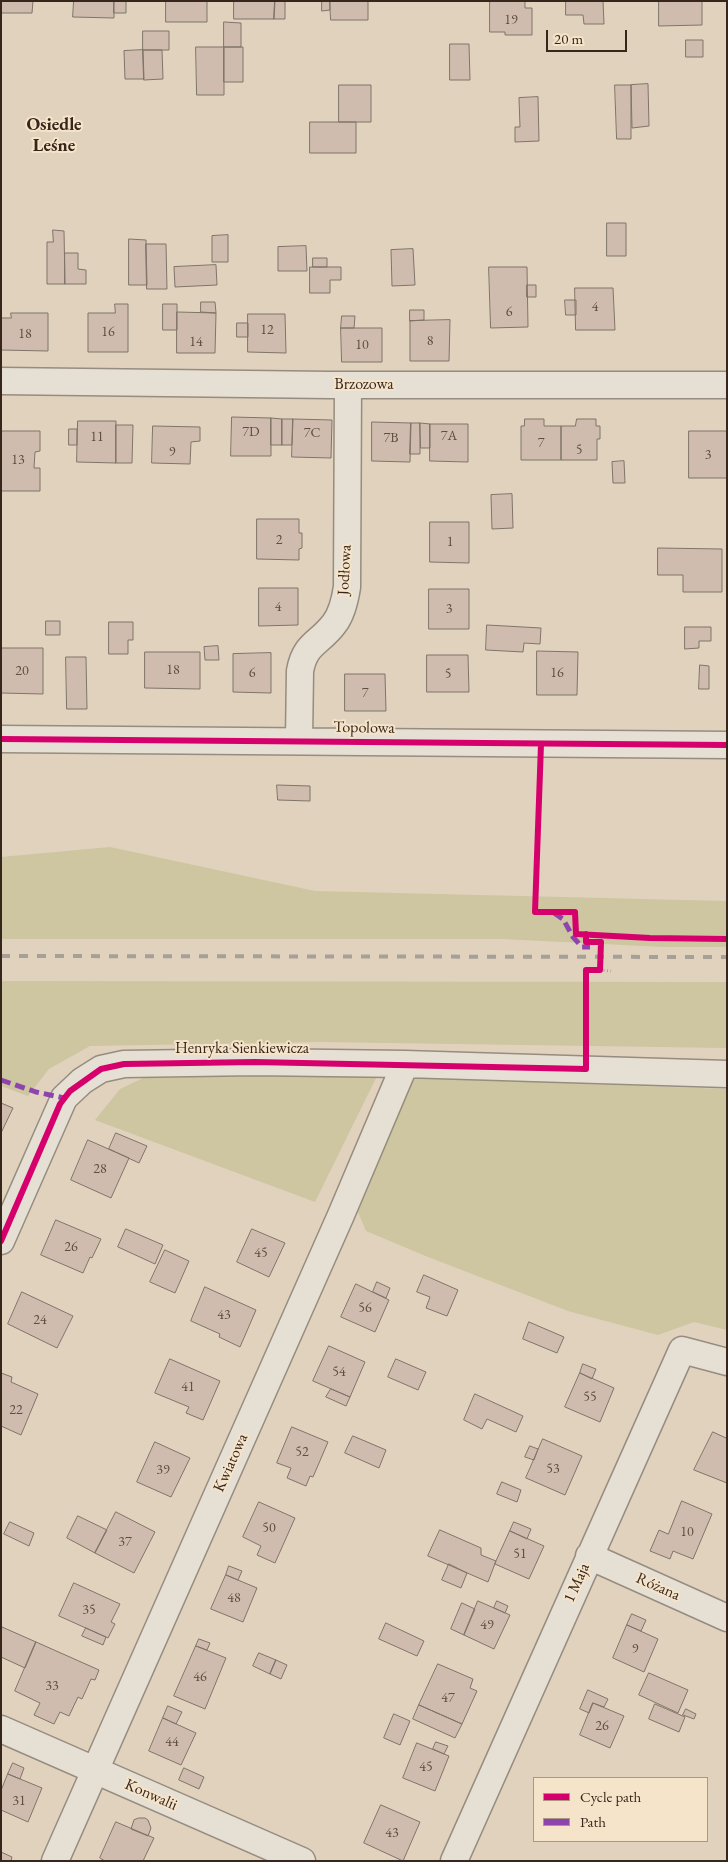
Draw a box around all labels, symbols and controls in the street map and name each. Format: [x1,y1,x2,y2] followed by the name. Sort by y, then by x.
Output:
[504,12,518,28] house number: 19
[548,20,629,52] scale bar
[554,29,583,48] text: 20 m
[26,114,82,156] district label: Osiedle Leśne
[592,299,598,315] house number: 4
[506,304,512,320] house number: 6
[260,322,274,338] house number: 12
[101,324,115,340] house number: 16
[18,326,32,342] house number: 18
[427,333,433,349] house number: 8
[189,334,203,350] house number: 14
[355,337,369,353] house number: 10
[334,375,394,395] street label: Brzozowa
[242,424,260,440] house number: 7D
[304,425,320,441] house number: 7C
[441,428,457,444] house number: 7A
[90,429,104,445] house number: 11
[384,430,398,446] house number: 7B
[538,435,544,451] house number: 7
[576,442,582,458] house number: 5
[169,444,175,460] house number: 9
[705,447,711,463] house number: 3
[11,452,25,468] house number: 13
[276,532,282,548] house number: 2
[447,534,453,550] house number: 1
[334,544,356,596] street label: Jodłowa
[275,599,281,615] house number: 4
[446,601,452,617] house number: 3
[166,662,180,678] house number: 18
[15,663,29,679] house number: 20
[249,665,255,681] house number: 6
[550,665,564,681] house number: 16
[445,666,451,682] house number: 5
[362,685,368,701] house number: 7
[333,718,395,738] street label: Topolowa
[175,1039,309,1059] street label: Henryka Sienkiewicza
[93,1161,107,1177] house number: 28
[64,1239,78,1255] house number: 26
[254,1245,268,1261] house number: 45
[358,1300,372,1316] house number: 56
[217,1307,231,1323] house number: 43
[33,1312,47,1328] house number: 24
[332,1364,346,1380] house number: 54
[181,1379,195,1395] house number: 41
[583,1389,597,1405] house number: 55
[9,1402,23,1418] house number: 22
[210,1431,252,1495] street label: Kwiatowa
[295,1444,309,1460] house number: 52
[546,1461,560,1477] house number: 53
[156,1462,170,1478] house number: 39
[262,1520,276,1536] house number: 50
[680,1524,694,1540] house number: 10
[118,1534,132,1550] house number: 37
[513,1546,527,1562] house number: 51
[560,1560,594,1606] street label: 1 Maja
[633,1569,683,1605] street label: Różana
[227,1590,241,1606] house number: 48
[82,1602,96,1618] house number: 35
[480,1617,494,1633] house number: 49
[632,1641,638,1657] house number: 9
[193,1669,207,1685] house number: 46
[45,1678,59,1694] house number: 33
[441,1690,455,1706] house number: 47
[595,1718,609,1734] house number: 26
[165,1734,179,1750] house number: 44
[419,1759,433,1775] house number: 45
[122,1775,180,1815] street label: Konwalii
[533,1777,708,1842] legend
[580,1787,641,1806] text: Cycle path
[12,1793,26,1809] house number: 31
[580,1812,606,1831] text: Path
[385,1825,399,1841] house number: 43

